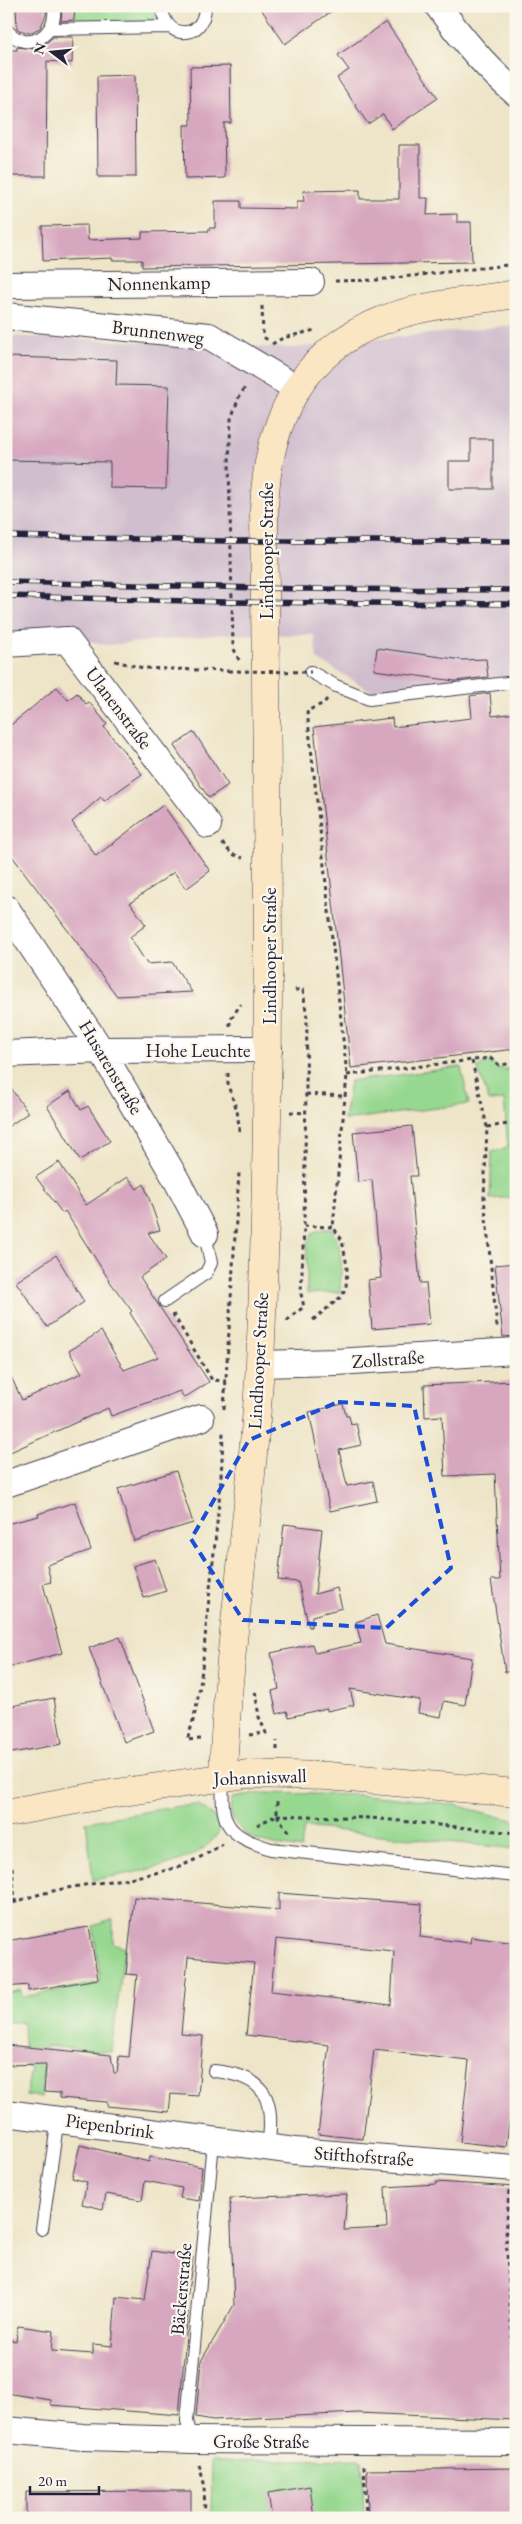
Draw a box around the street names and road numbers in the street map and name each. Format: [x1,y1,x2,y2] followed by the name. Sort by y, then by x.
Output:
[107,270,211,296] street label: Nonnenkamp
[110,314,206,350] street label: Brunnenweg
[254,482,279,620] street label: Lindhooper Straße
[80,662,158,754] street label: Ulanenstraße
[257,887,282,1025] street label: Lindhooper Straße
[73,1015,149,1119] street label: Husarenstraße
[146,1038,250,1063] street label: Hohe Leuchte
[242,1292,274,1430] street label: Lindhooper Straße
[351,1344,425,1374] street label: Zollstraße
[211,1763,307,1791] street label: Johanniswall
[64,2107,157,2145] street label: Piepenbrink
[313,2140,415,2172] street label: Stifthofstraße
[165,2242,197,2336] street label: Bäckerstraße
[213,2429,309,2454] street label: Große Straße

